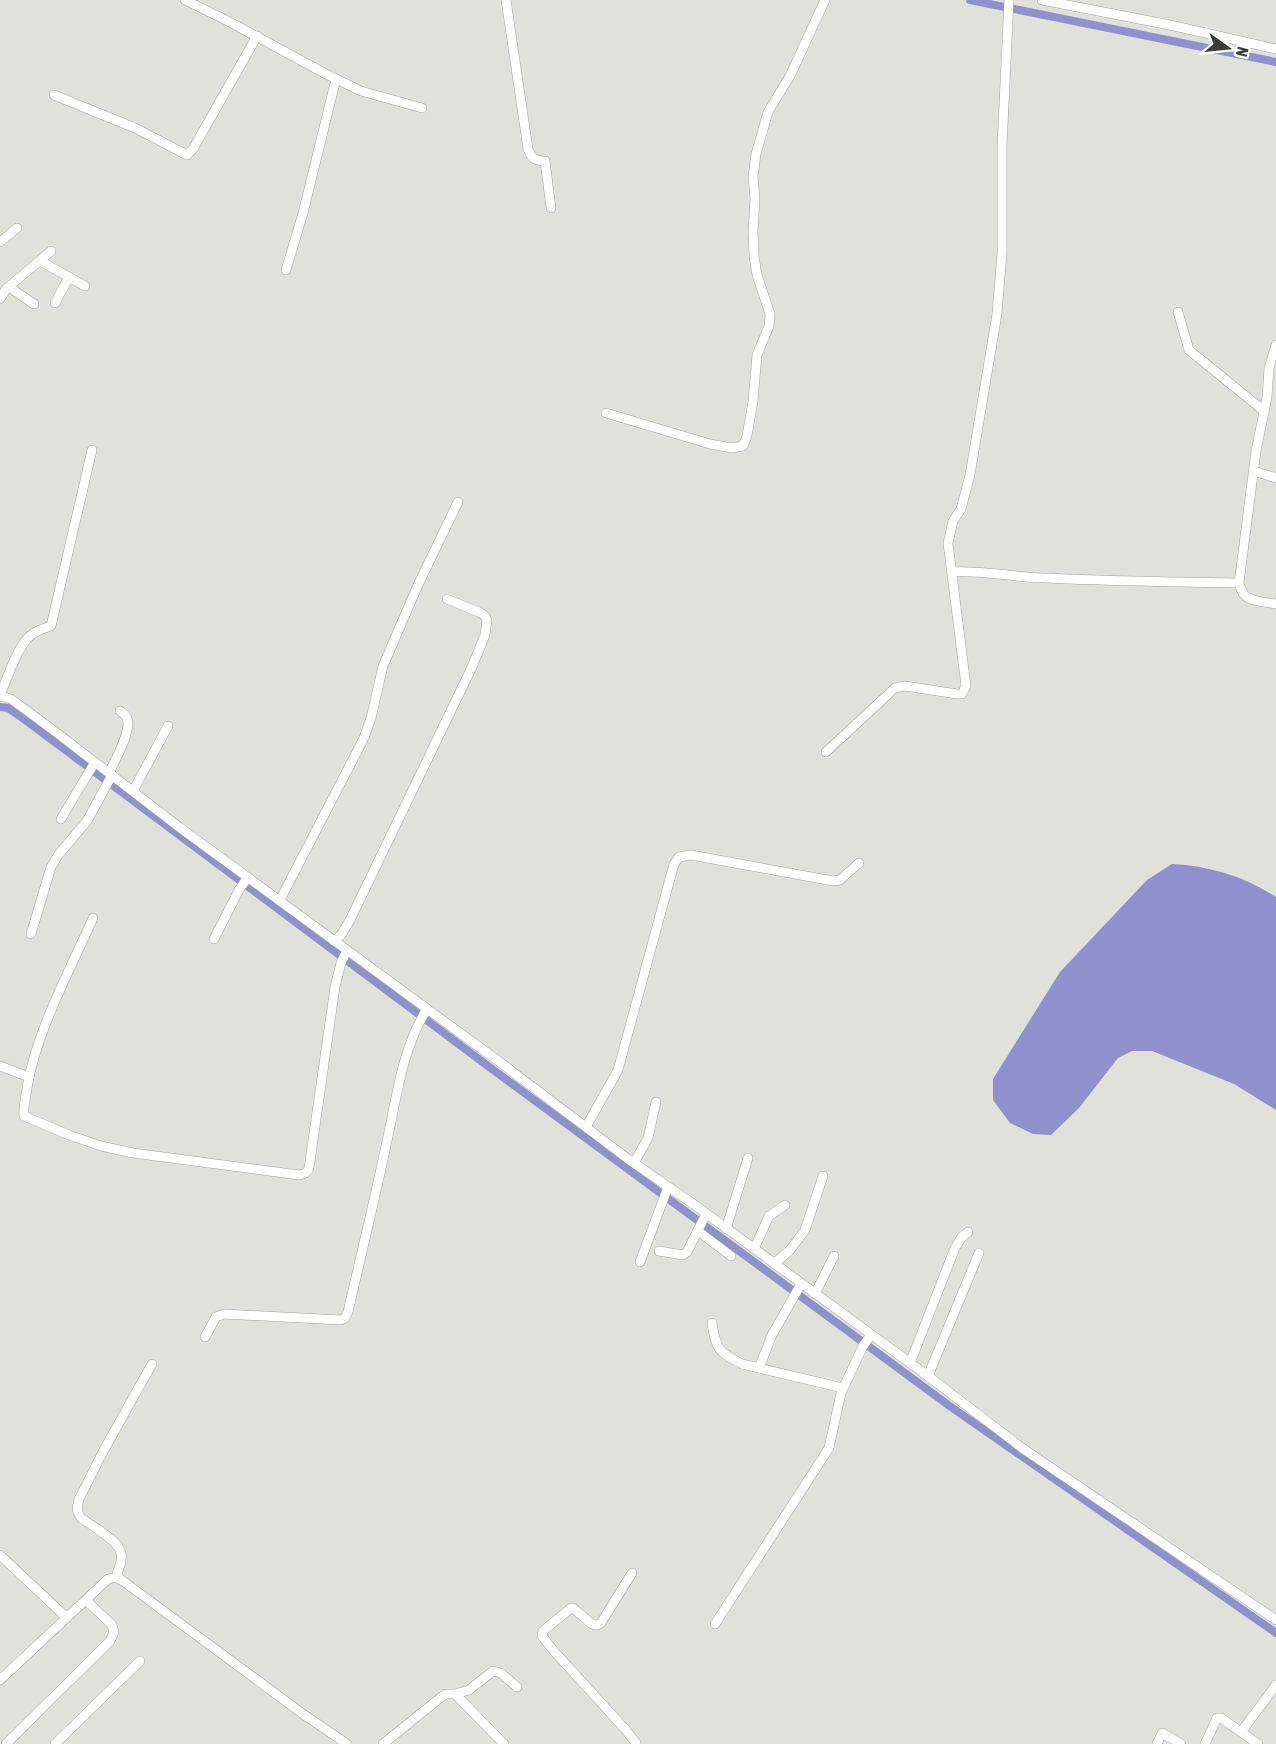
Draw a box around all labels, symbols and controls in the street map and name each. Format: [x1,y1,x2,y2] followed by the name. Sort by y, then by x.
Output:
[1198,18,1258,78] north arrow
[1233,45,1252,59] text: N

